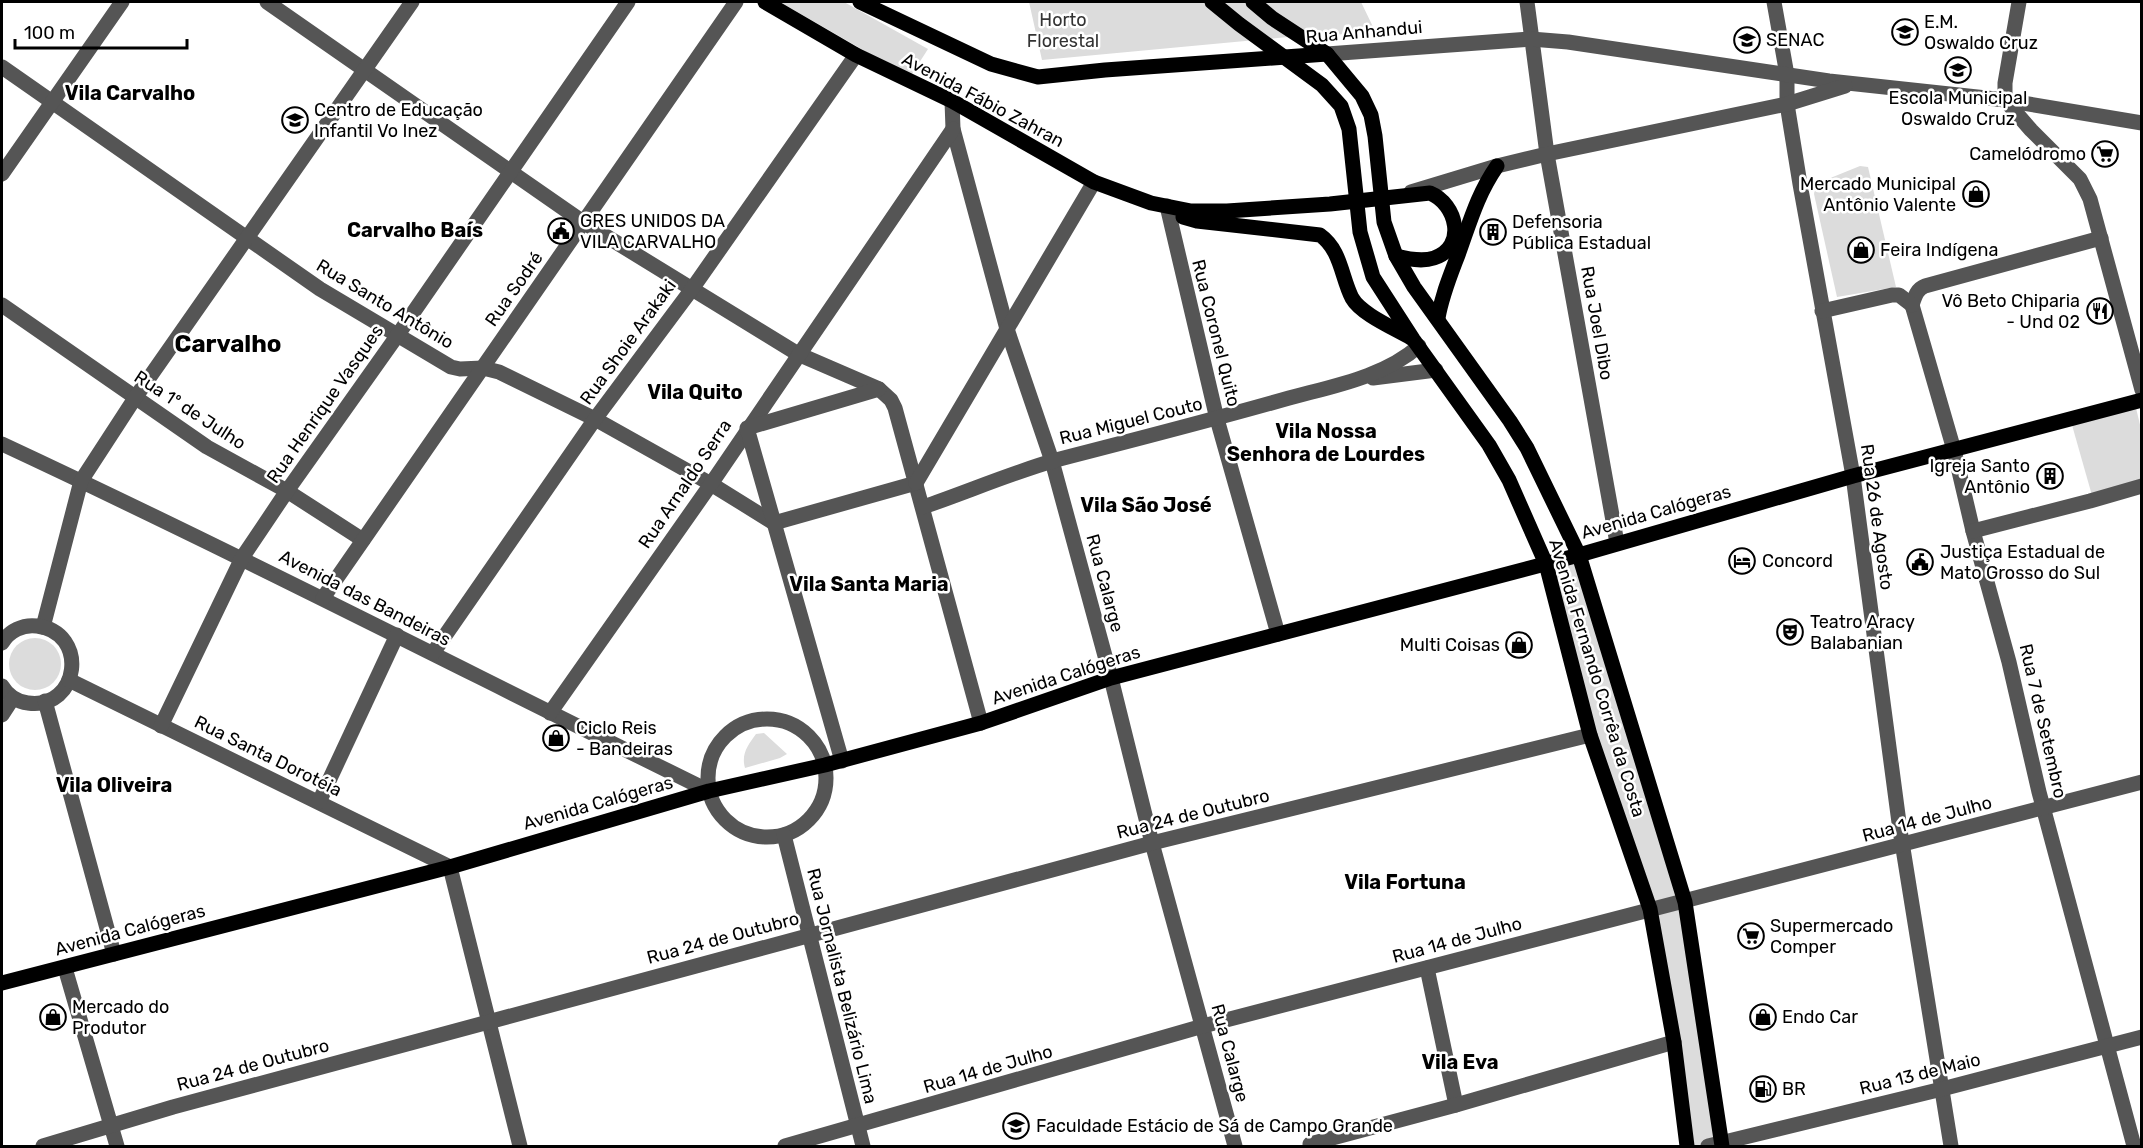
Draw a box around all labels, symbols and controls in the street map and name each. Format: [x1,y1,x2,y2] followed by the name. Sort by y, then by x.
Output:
[1027,9,1099,52] park label: Horto Florestal
[1924,11,2038,54] place label: E.M. Oswaldo Cruz
[15,12,188,50] scale bar
[1305,16,1423,48] street label: Rua Anhandui
[1890,17,1920,47] school or university icon: E.M. Oswaldo Cruz
[24,22,75,44] text: 100 m
[1732,25,1762,55] school or university icon: SENAC
[1766,29,1824,51] place label: SENAC
[898,48,1068,152] street label: Avenida Fábio Zahran
[1943,55,1973,85] school or university icon: Escola Municipal Oswaldo Cruz
[65,81,195,105] district label: Vila Carvalho
[1889,87,2027,130] place label: Escola Municipal Oswaldo Cruz
[314,99,483,142] place label: Centro de Educação Infantil Vo Inez
[280,105,310,135] school or university icon: Centro de Educação Infantil Vo Inez
[2090,139,2120,169] supermarket icon: Camelódromo
[1969,143,2086,165] place label: Camelódromo
[1800,173,1956,216] place label: Mercado Municipal Antônio Valente
[1961,179,1991,209] shop icon: Mercado Municipal Antônio Valente
[580,210,725,253] place label: GRES UNIDOS DA VILA CARVALHO
[1512,211,1651,254] place label: Defensoria Pública Estadual
[546,216,576,246] public building icon: GRES UNIDOS DA VILA CARVALHO
[1478,217,1508,247] building icon: Defensoria Pública Estadual
[347,218,483,242] district label: Carvalho Baís
[1846,235,1876,265] shop icon: Feira Indígena
[1880,239,1998,261] place label: Feira Indígena
[480,247,548,331] street label: Rua Sodré
[312,254,458,354] street label: Rua Santo Antônio
[1187,257,1245,409] street label: Rua Coronel Quito
[1576,264,1618,382] street label: Rua Joel Dibo
[575,275,681,409] street label: Rua Shoie Arakaki
[1941,290,2080,333] place label: Vô Beto Chiparia - Und 02
[2085,296,2115,326] restaurant icon: Vô Beto Chiparia - Und 02
[262,321,388,487] street label: Rua Henrique Vasques
[175,330,281,358] district label: Carvalho
[130,366,250,454] street label: Rua 1º de Julho
[647,380,743,404] district label: Vila Quito
[1057,393,1205,449] street label: Rua Miguel Couto
[634,415,736,553] street label: Rua Arnaldo Serra
[1227,419,1425,466] district label: Vila Nossa Senhora de Lourdes
[1856,443,1898,591] street label: Rua 26 de Agosto
[1929,455,2030,498] place label: Igreja Santo Antônio
[2035,461,2065,491] building icon: Igreja Santo Antônio
[1579,480,1733,544] street label: Avenida Calógeras
[1080,493,1212,517] district label: Vila São José
[1081,532,1129,634] street label: Rua Calarge
[1544,536,1650,820] street label: Avenida Fernando Corrêa da Costa
[1940,541,2105,584] place label: Justiça Estadual de Mato Grosso do Sul
[276,545,454,651] street label: Avenida das Bandeiras
[1727,546,1757,576] hotel icon: Concord
[1905,547,1935,577] public building icon: Justiça Estadual de Mato Grosso do Sul
[1762,550,1833,572] place label: Concord
[789,572,949,596] district label: Vila Santa Maria
[1810,611,1915,654] place label: Teatro Aracy Balabanian
[1775,617,1805,647] theatre icon: Teatro Aracy Balabanian
[1504,630,1534,660] shop icon: Multi Coisas
[1400,634,1500,656] place label: Multi Coisas
[989,641,1143,709] street label: Avenida Calógeras
[2015,642,2071,800] street label: Rua 7 de Setembro
[191,711,345,801] street label: Rua Santa Dorotéia
[576,717,673,760] place label: Ciclo Reis - Bandeiras
[541,723,571,753] shop icon: Ciclo Reis - Bandeiras
[521,771,675,835] street label: Avenida Calógeras
[56,773,172,797] district label: Vila Oliveira
[1114,784,1272,844] street label: Rua 24 de Outubro
[1860,791,1994,847] street label: Rua 14 de Julho
[802,866,882,1106] street label: Rua Jornalista Belizário Lima
[1344,870,1466,894] district label: Vila Fortuna
[52,899,208,961] street label: Avenida Calógeras
[644,907,802,969] street label: Rua 24 de Outubro
[1390,912,1524,968] street label: Rua 14 de Julho
[1770,915,1893,958] place label: Supermercado Comper
[1736,921,1766,951] supermarket icon: Supermercado Comper
[72,996,169,1039] place label: Mercado do Produtor
[38,1002,68,1032] shop icon: Mercado do Produtor
[1206,1002,1254,1104] street label: Rua Calarge
[1748,1002,1778,1032] shop icon: Endo Car
[1782,1006,1858,1028] place label: Endo Car
[174,1034,332,1096] street label: Rua 24 de Outubro
[921,1040,1055,1098] street label: Rua 14 de Julho
[1857,1048,1983,1100] street label: Rua 13 de Maio
[1421,1050,1499,1074] district label: Vila Eva
[1748,1074,1778,1104] fuel station icon: BR
[1782,1078,1806,1100] place label: BR
[1001,1111,1031,1141] school or university icon: Faculdade Estácio de Sá de Campo Grande
[1036,1115,1393,1137] place label: Faculdade Estácio de Sá de Campo Grande

